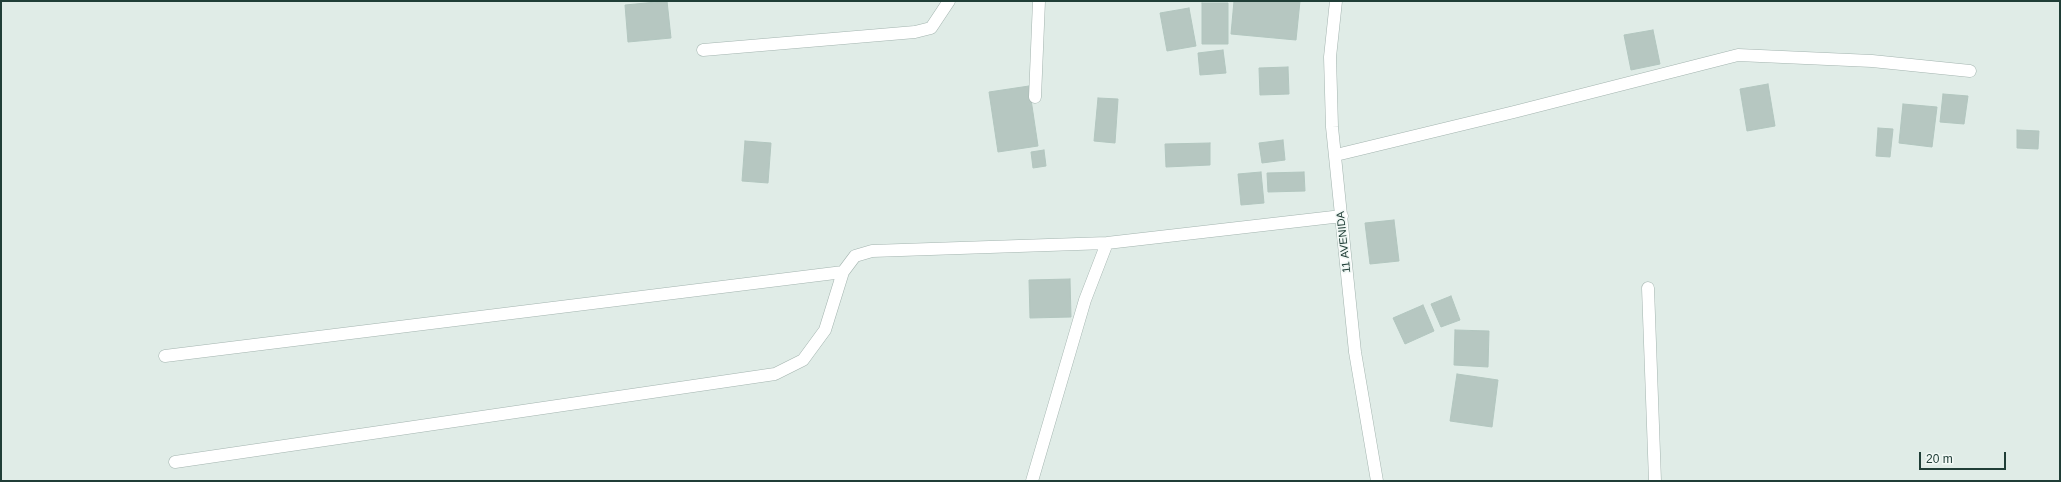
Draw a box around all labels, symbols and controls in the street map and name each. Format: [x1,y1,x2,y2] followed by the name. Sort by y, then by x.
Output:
[1334,211,1354,273] street label: 11 AVENIDA
[1921,444,2008,470] scale bar
[1926,452,1953,466] text: 20 m

